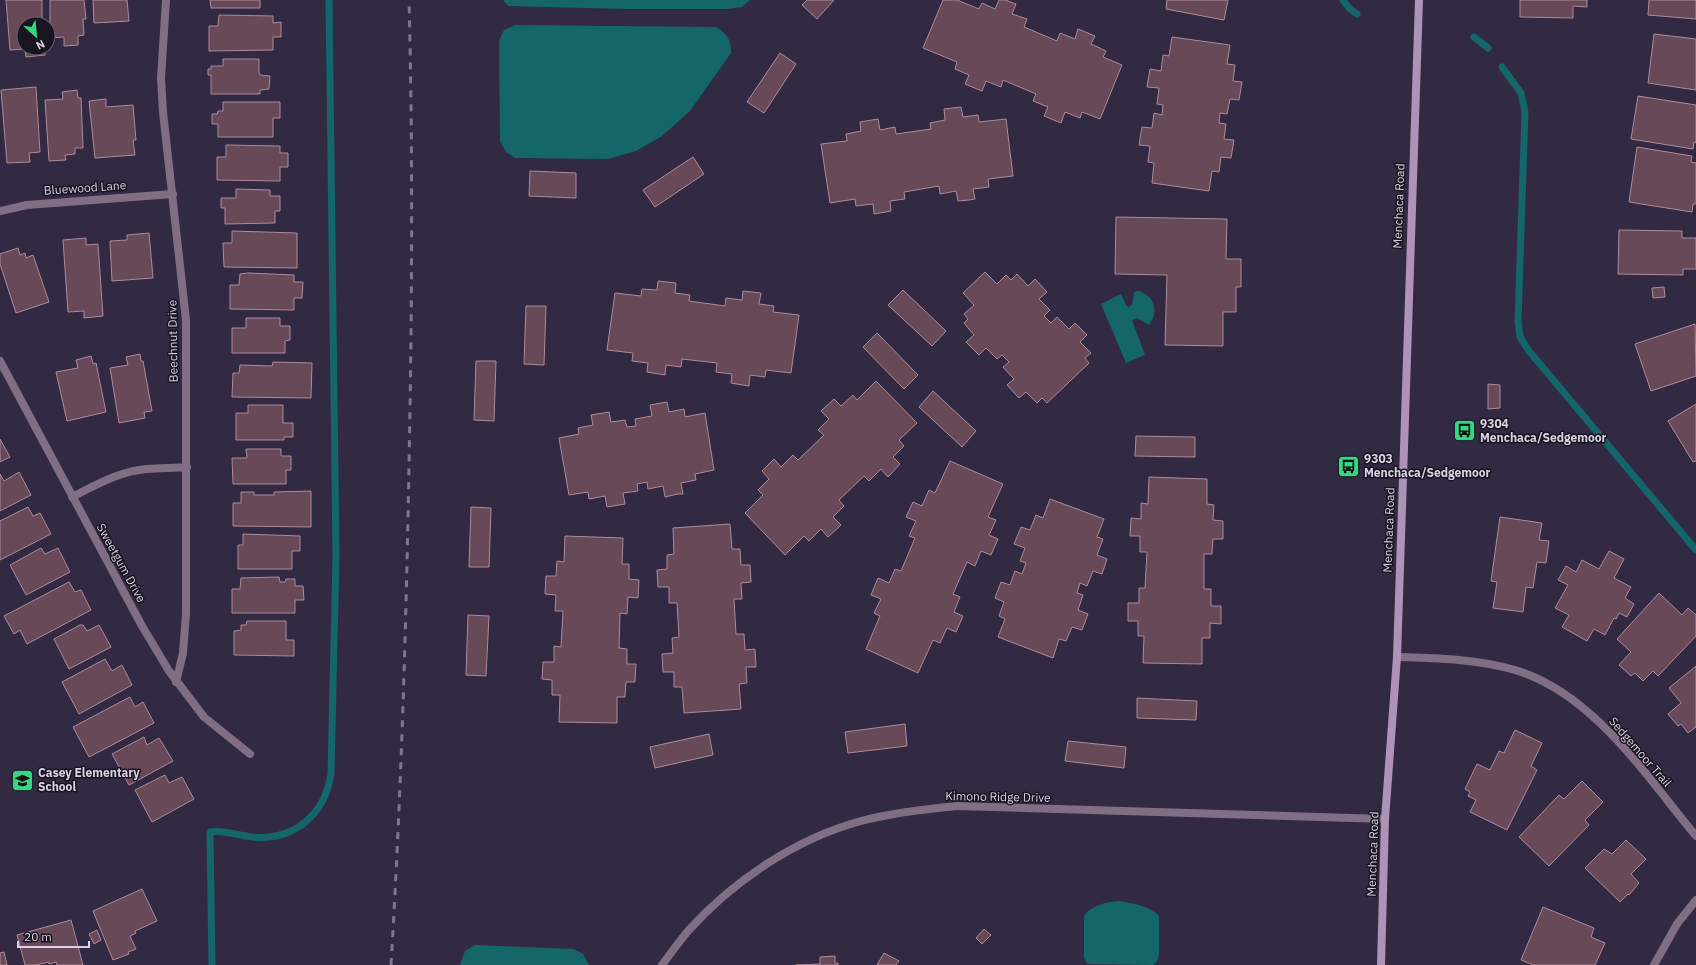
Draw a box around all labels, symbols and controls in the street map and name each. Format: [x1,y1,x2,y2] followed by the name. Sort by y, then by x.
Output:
[16,16,56,56] north arrow
[34,37,47,53] text: N
[1390,163,1407,249] street label: Menchaca Road
[43,177,127,198] street label: Bluewood Lane
[164,299,181,382] street label: Beechnut Drive
[1480,416,1607,445] place label: 9304 Menchaca/Sedgemoor
[1452,418,1478,444] bus stop icon: 9304 Menchaca/Sedgemoor
[1364,451,1491,480] place label: 9303 Menchaca/Sedgemoor
[1335,453,1361,479] bus stop icon: 9303 Menchaca/Sedgemoor
[1380,487,1397,573] street label: Menchaca Road
[94,521,149,605] street label: Sweetgum Drive
[1606,714,1675,790] street label: Sedgemoor Trail
[38,765,140,794] place label: Casey Elementary School
[10,767,36,793] school or university icon: Casey Elementary School
[945,788,1051,805] street label: Kimono Ridge Drive
[1364,811,1381,897] street label: Menchaca Road
[18,923,89,949] scale bar
[24,929,52,944] text: 20 m

